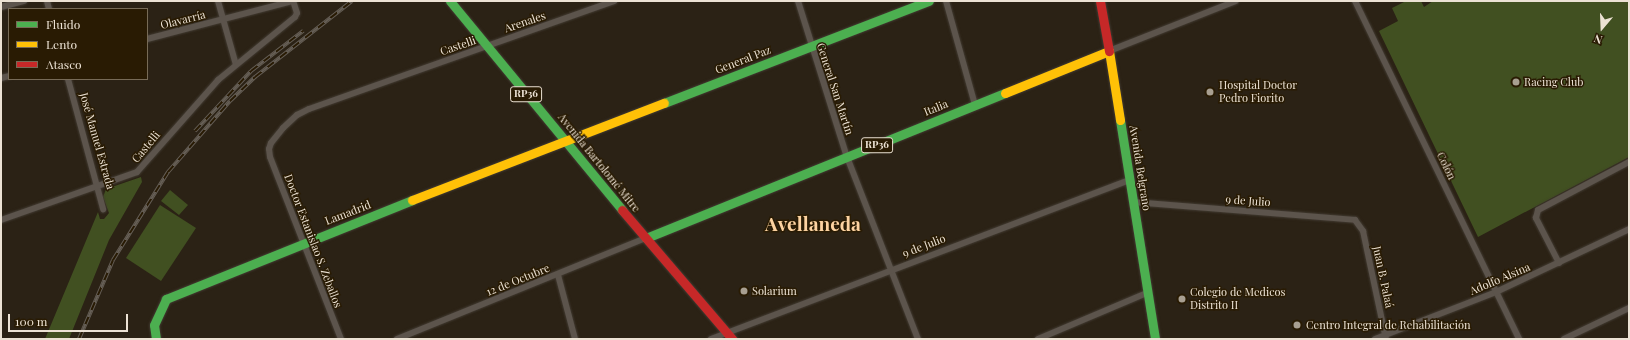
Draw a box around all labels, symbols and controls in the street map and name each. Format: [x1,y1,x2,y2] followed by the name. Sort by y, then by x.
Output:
[8,8,148,80] legend
[159,8,207,32] street label: Olavarría
[1582,8,1622,48] north arrow
[503,9,547,35] street label: Arenales
[46,16,80,32] text: Fluido
[1592,31,1604,48] text: N
[438,34,478,58] street label: Castelli
[46,36,77,52] text: Lento
[814,41,856,137] street label: General San Martín
[713,43,773,77] street label: General Paz
[46,56,82,72] text: Atasco
[1524,75,1583,89] place label: Racing Club
[1511,77,1521,87] marker: Racing Club
[1219,79,1297,105] place label: Hospital Doctor Pedro Fiorito
[510,86,542,102] road number: RP36
[1204,86,1216,98] marker: Hospital Doctor Pedro Fiorito
[77,91,117,191] street label: José Manuel Estrada
[922,97,950,119] street label: Italia
[555,111,643,215] street label: Avenida Bartolomé Mitre
[1127,124,1153,212] street label: Avenida Belgrano
[129,129,163,165] street label: Castelli
[861,137,893,153] road number: RP36
[1434,150,1458,182] street label: Colón
[281,172,345,310] street label: Doctor Estanislao S. Zeballos
[1225,193,1271,209] street label: 9 de Julio
[323,198,373,228] street label: Lamadrid
[765,213,861,235] district label: Avellaneda
[901,232,947,260] street label: 9 de Julio
[1370,245,1396,309] street label: Juan B. Palaá
[1468,260,1532,298] street label: Adolfo Alsina
[484,261,552,299] street label: 12 de Octubre
[752,284,797,298] place label: Solarium
[739,286,749,296] marker: Solarium
[1190,286,1285,312] place label: Colegio de Medicos Distrito II
[1177,294,1187,304] marker: Colegio de Medicos Distrito II
[10,306,130,332] scale bar
[15,313,47,329] text: 100 m
[1306,318,1471,332] place label: Centro Integral de Rehabilitación
[1291,319,1303,331] marker: Centro Integral de Rehabilitación

